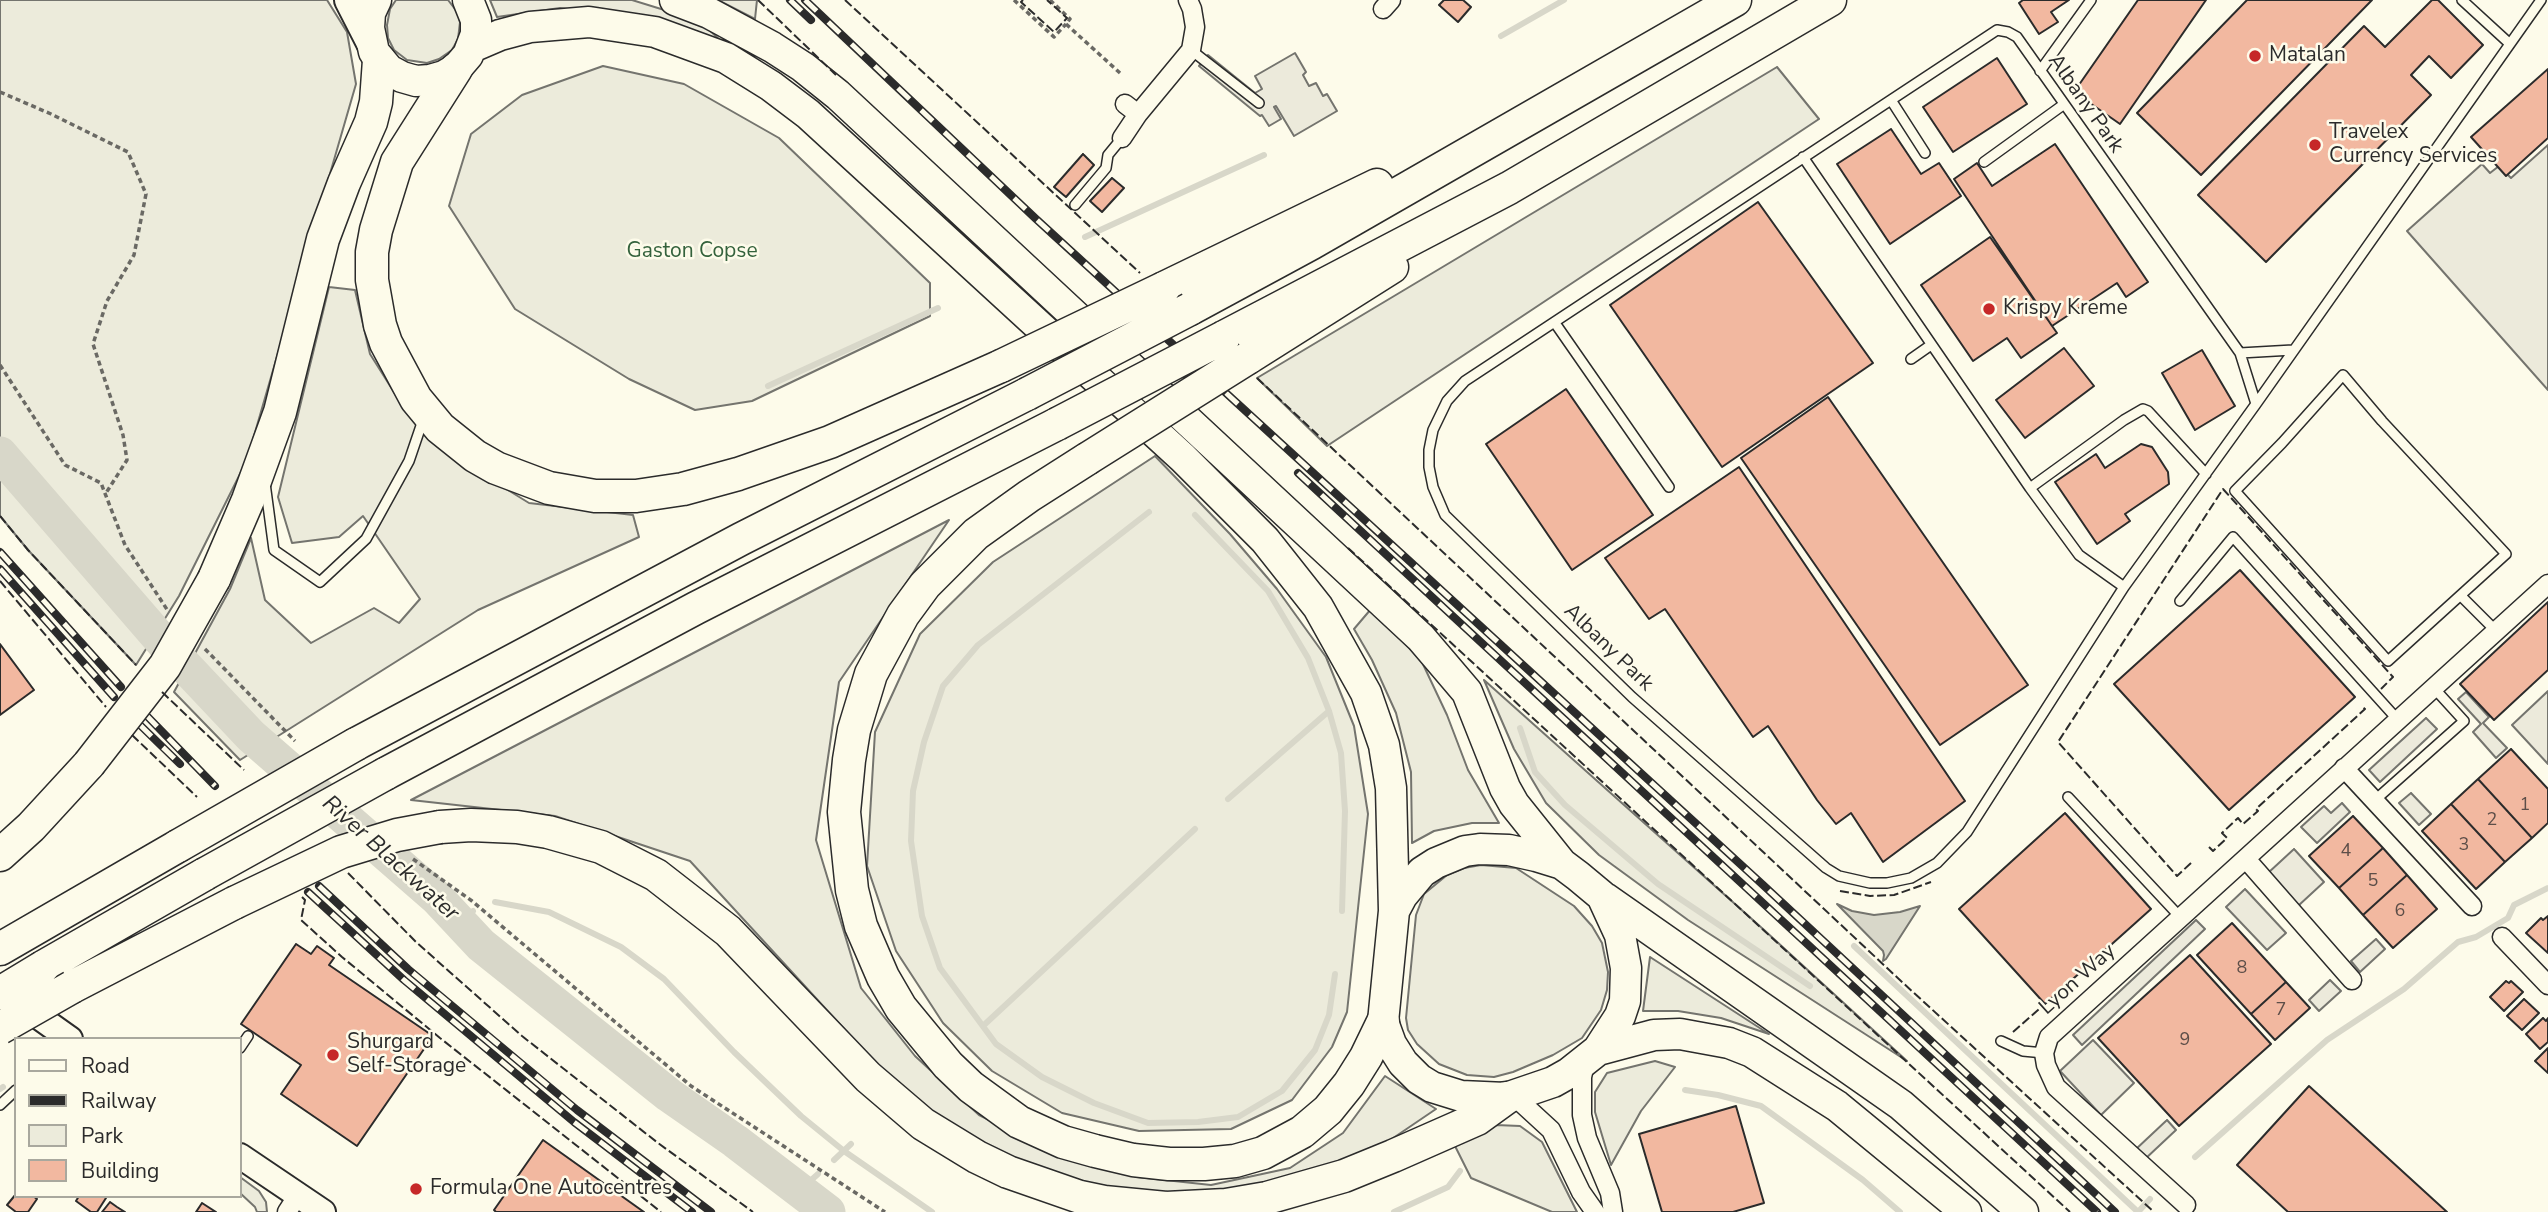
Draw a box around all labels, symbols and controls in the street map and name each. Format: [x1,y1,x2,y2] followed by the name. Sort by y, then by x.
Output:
[2269,43,2346,69] place label: Matalan
[2247,48,2263,64] marker: Matalan
[2042,50,2128,158] street label: Albany Park
[2329,120,2497,170] place label: Travelex Currency Services
[2307,137,2323,153] marker: Travelex Currency Services
[626,239,758,265] park label: Gaston Copse
[2003,296,2128,322] place label: Krispy Kreme
[1981,301,1997,317] marker: Krispy Kreme
[1558,599,1658,697] street label: Albany Park
[316,790,464,928] water label: River Blackwater
[2520,795,2530,817] house number: 1
[2487,810,2497,832] house number: 2
[2459,835,2469,857] house number: 3
[2341,841,2351,863] house number: 4
[2368,871,2378,893] house number: 5
[2395,901,2405,923] house number: 6
[2035,939,2121,1021] street label: Lyon Way
[2237,958,2247,980] house number: 8
[2276,1000,2286,1022] house number: 7
[347,1030,466,1080] place label: Shurgard Self-Storage
[2180,1030,2190,1052] house number: 9
[14,1037,242,1198] legend
[325,1047,341,1063] marker: Shurgard Self-Storage
[81,1052,130,1080] text: Road
[81,1087,156,1115] text: Railway
[81,1122,123,1150] text: Park
[81,1157,159,1185] text: Building
[430,1176,672,1202] place label: Formula One Autocentres
[408,1181,424,1197] marker: Formula One Autocentres

